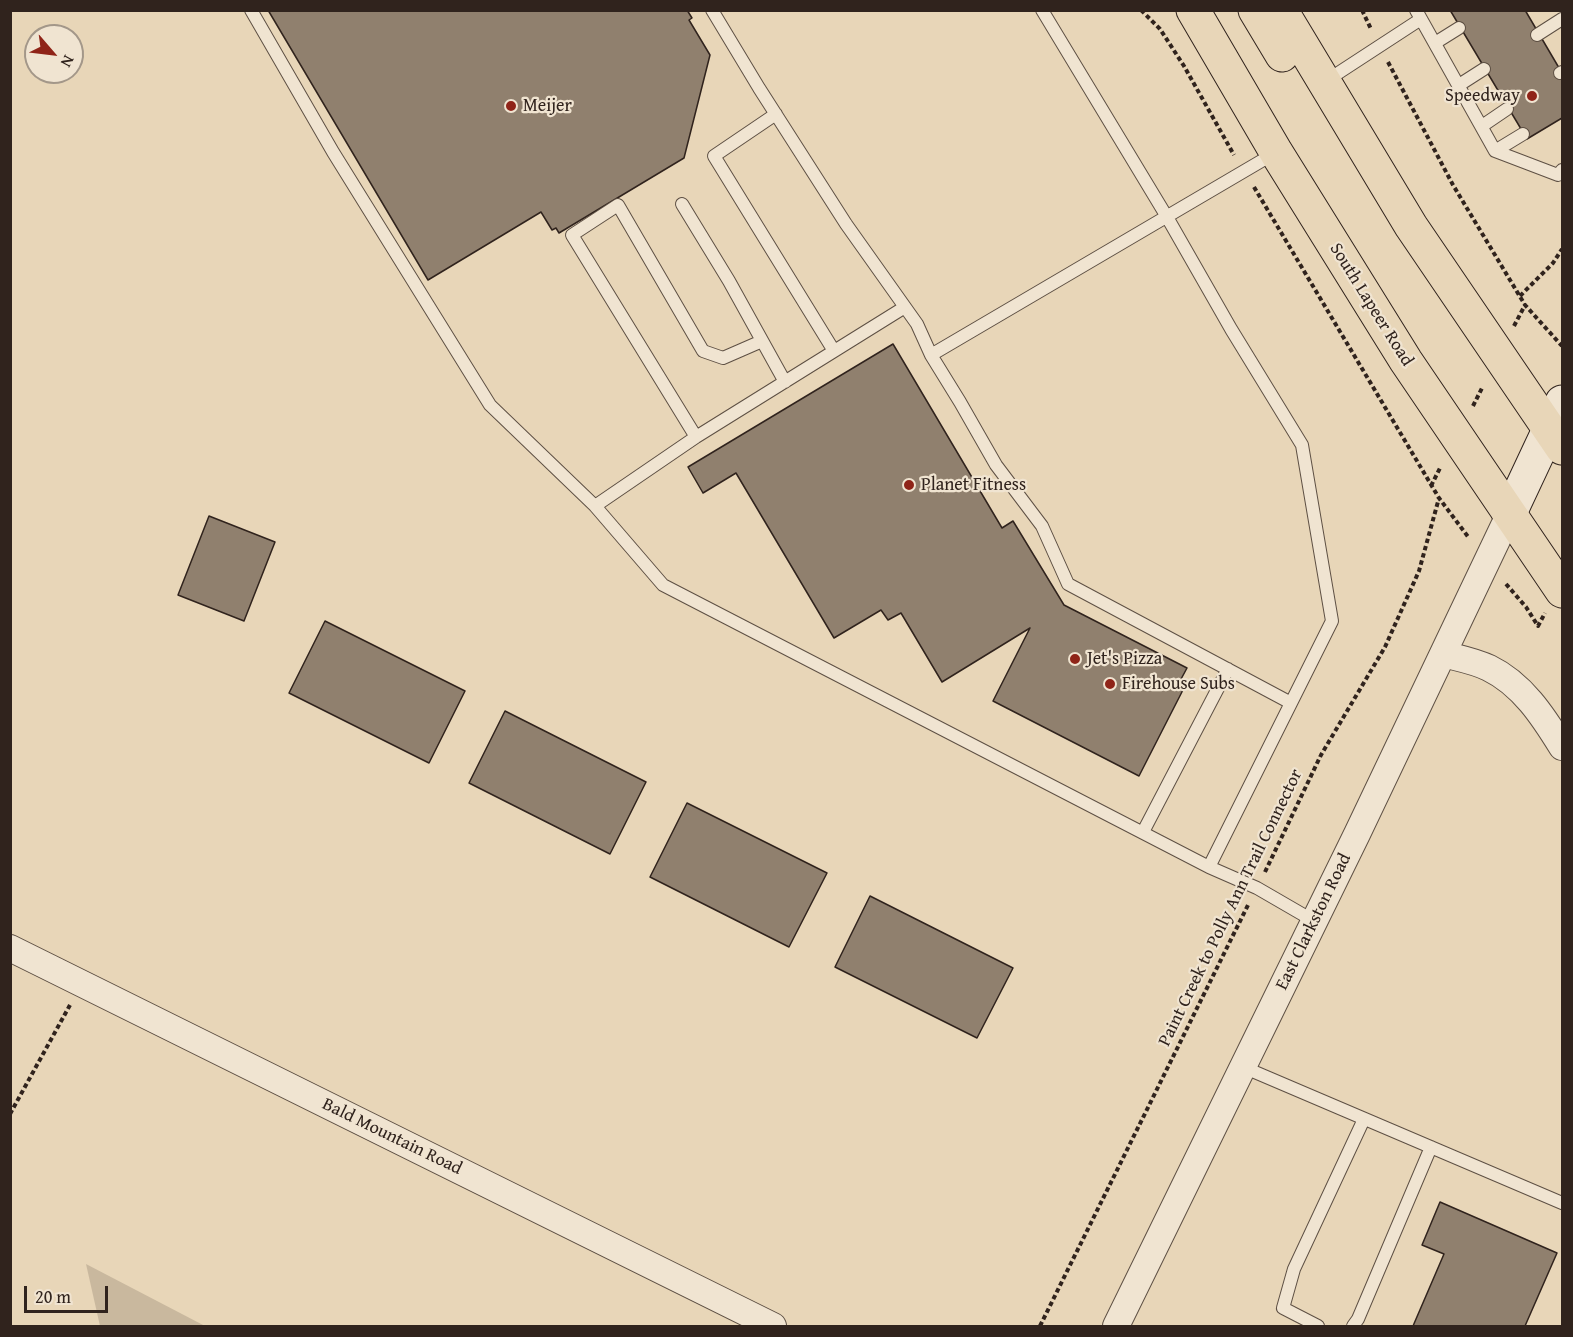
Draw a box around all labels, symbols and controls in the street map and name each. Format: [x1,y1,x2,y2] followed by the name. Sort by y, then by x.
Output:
[24,24,84,84] north arrow
[55,51,81,72] text: N
[1445,85,1520,107] place label: Speedway
[1525,89,1539,103] marker: Speedway
[523,95,572,117] place label: Meijer
[504,99,518,113] marker: Meijer
[1324,239,1418,371] street label: South Lapeer Road
[921,474,1026,496] place label: Planet Fitness
[902,478,916,492] marker: Planet Fitness
[1087,648,1162,670] place label: Jet's Pizza
[1068,652,1082,666] marker: Jet's Pizza
[1122,673,1235,695] place label: Firehouse Subs
[1103,677,1117,691] marker: Firehouse Subs
[1154,766,1308,1050] street label: Paint Creek to Polly Ann Trail Connector
[1272,850,1356,994] street label: East Clarkston Road
[319,1094,465,1180] street label: Bald Mountain Road
[27,1274,111,1312] scale bar
[35,1283,71,1310] text: 20 m

